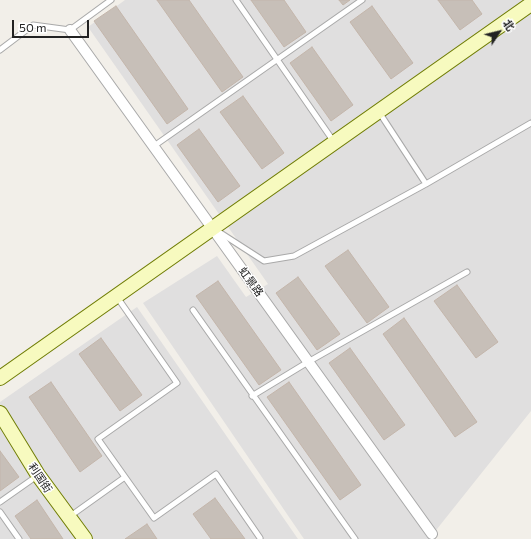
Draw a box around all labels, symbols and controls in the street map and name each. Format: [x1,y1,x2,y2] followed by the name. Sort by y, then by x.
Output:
[14,12,91,38] scale bar
[479,12,519,52] north arrow
[501,17,518,33] text: 北
[19,20,47,34] text: 50 m
[236,265,266,299] street label: 虹景路
[25,461,55,495] street label: 利国街

